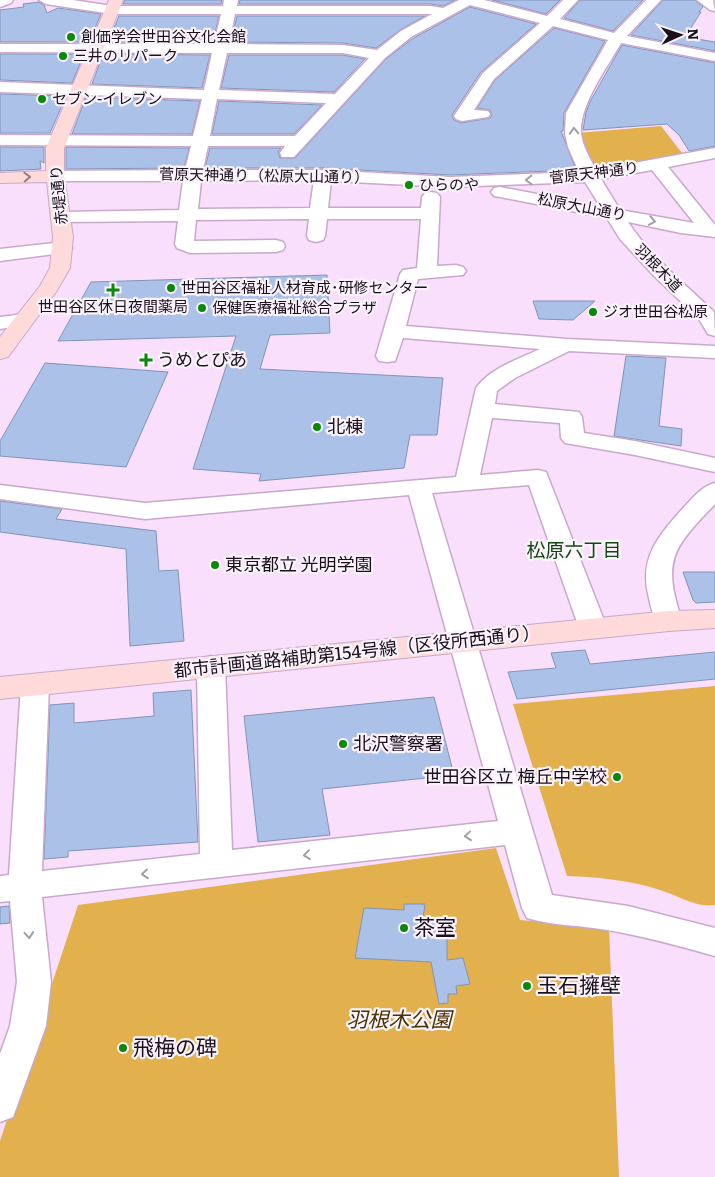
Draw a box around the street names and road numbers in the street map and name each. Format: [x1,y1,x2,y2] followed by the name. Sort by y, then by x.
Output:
[548,155,640,188] street label: 菅原天神通り
[159,161,369,188] street label: 菅原天神通り（松原大山通り）
[43,164,72,226] street label: 赤堤通り
[536,186,629,225] street label: 松原大山通り
[630,237,688,297] street label: 羽根木道
[172,618,541,683] street label: 都市計画道路補助第154号線（区役所西通り）

